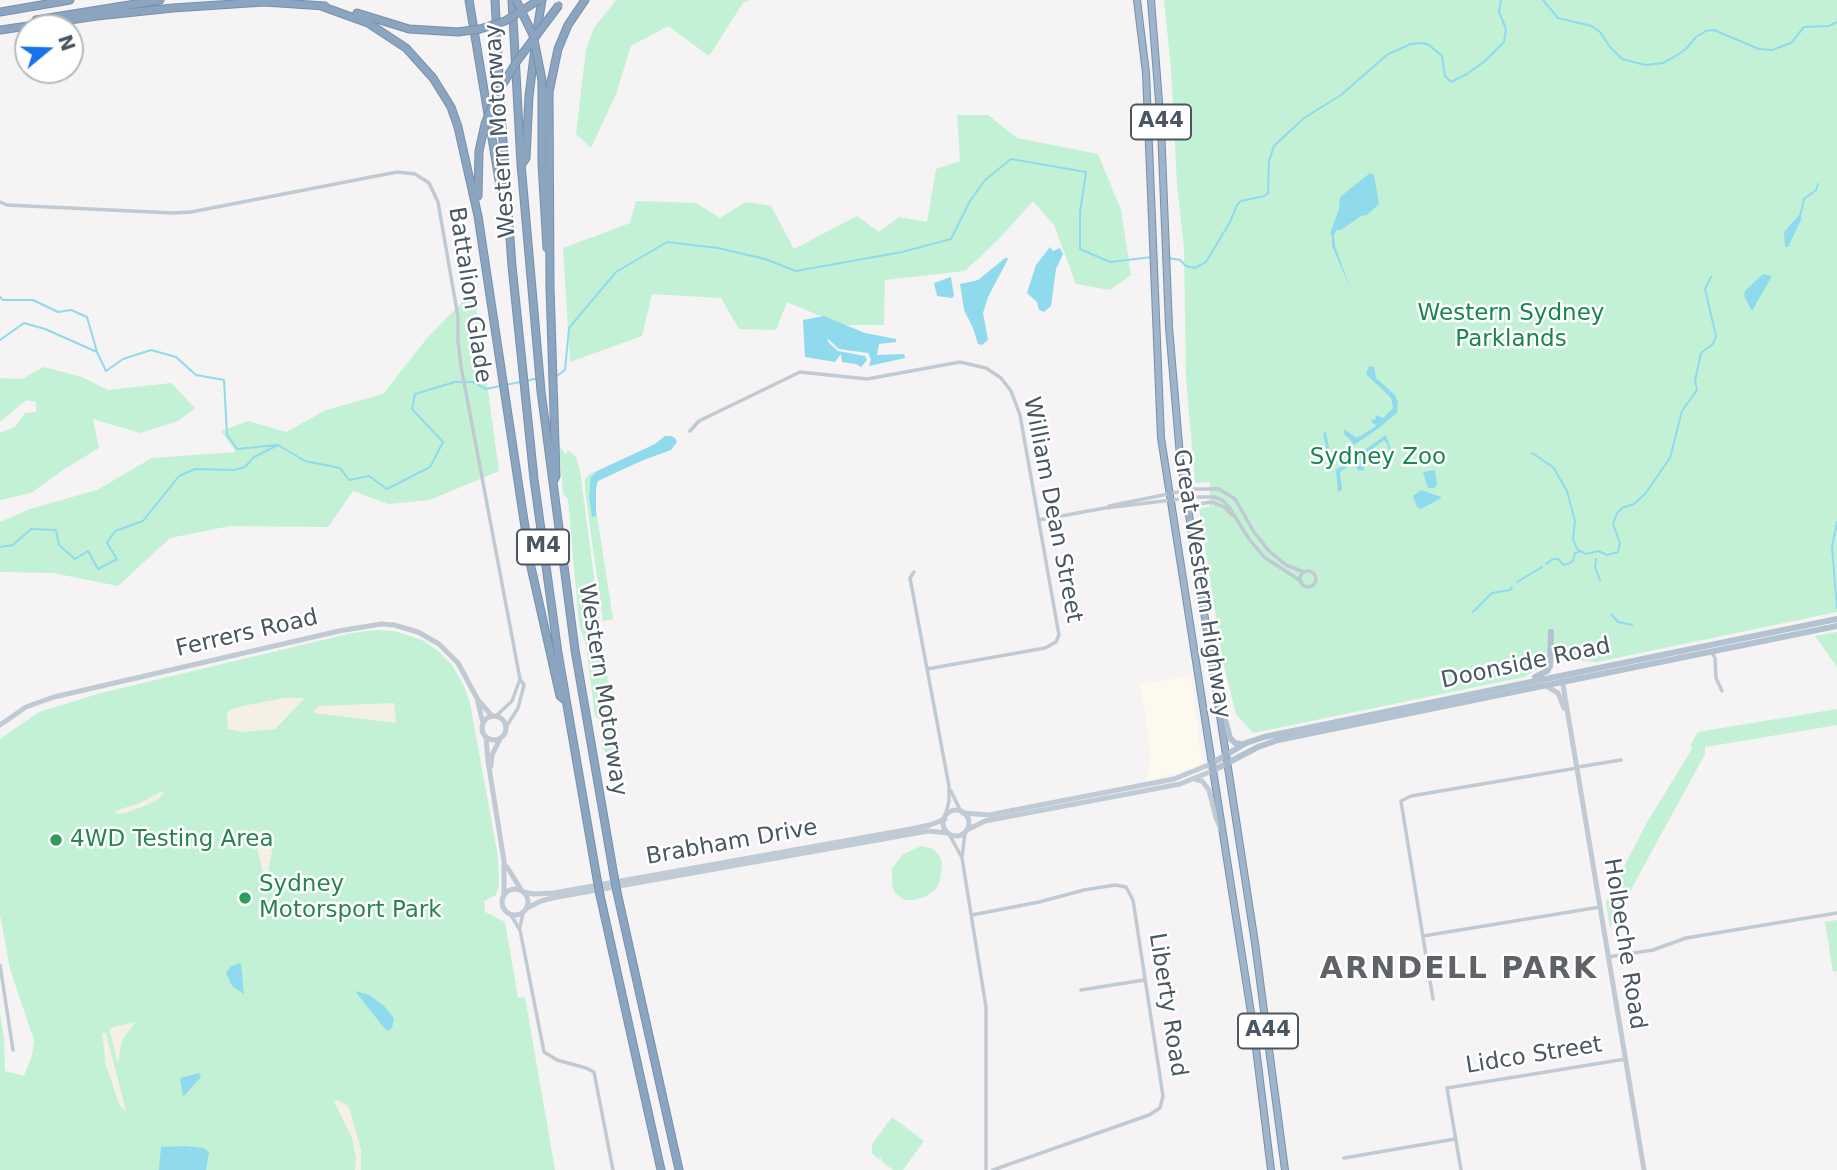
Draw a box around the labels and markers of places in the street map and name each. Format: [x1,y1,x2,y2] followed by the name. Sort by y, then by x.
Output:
[70,826,273,854] place label: 4WD Testing Area
[48,832,64,848] marker: 4WD Testing Area
[259,871,442,925] place label: Sydney Motorsport Park
[237,890,253,906] marker: Sydney Motorsport Park

